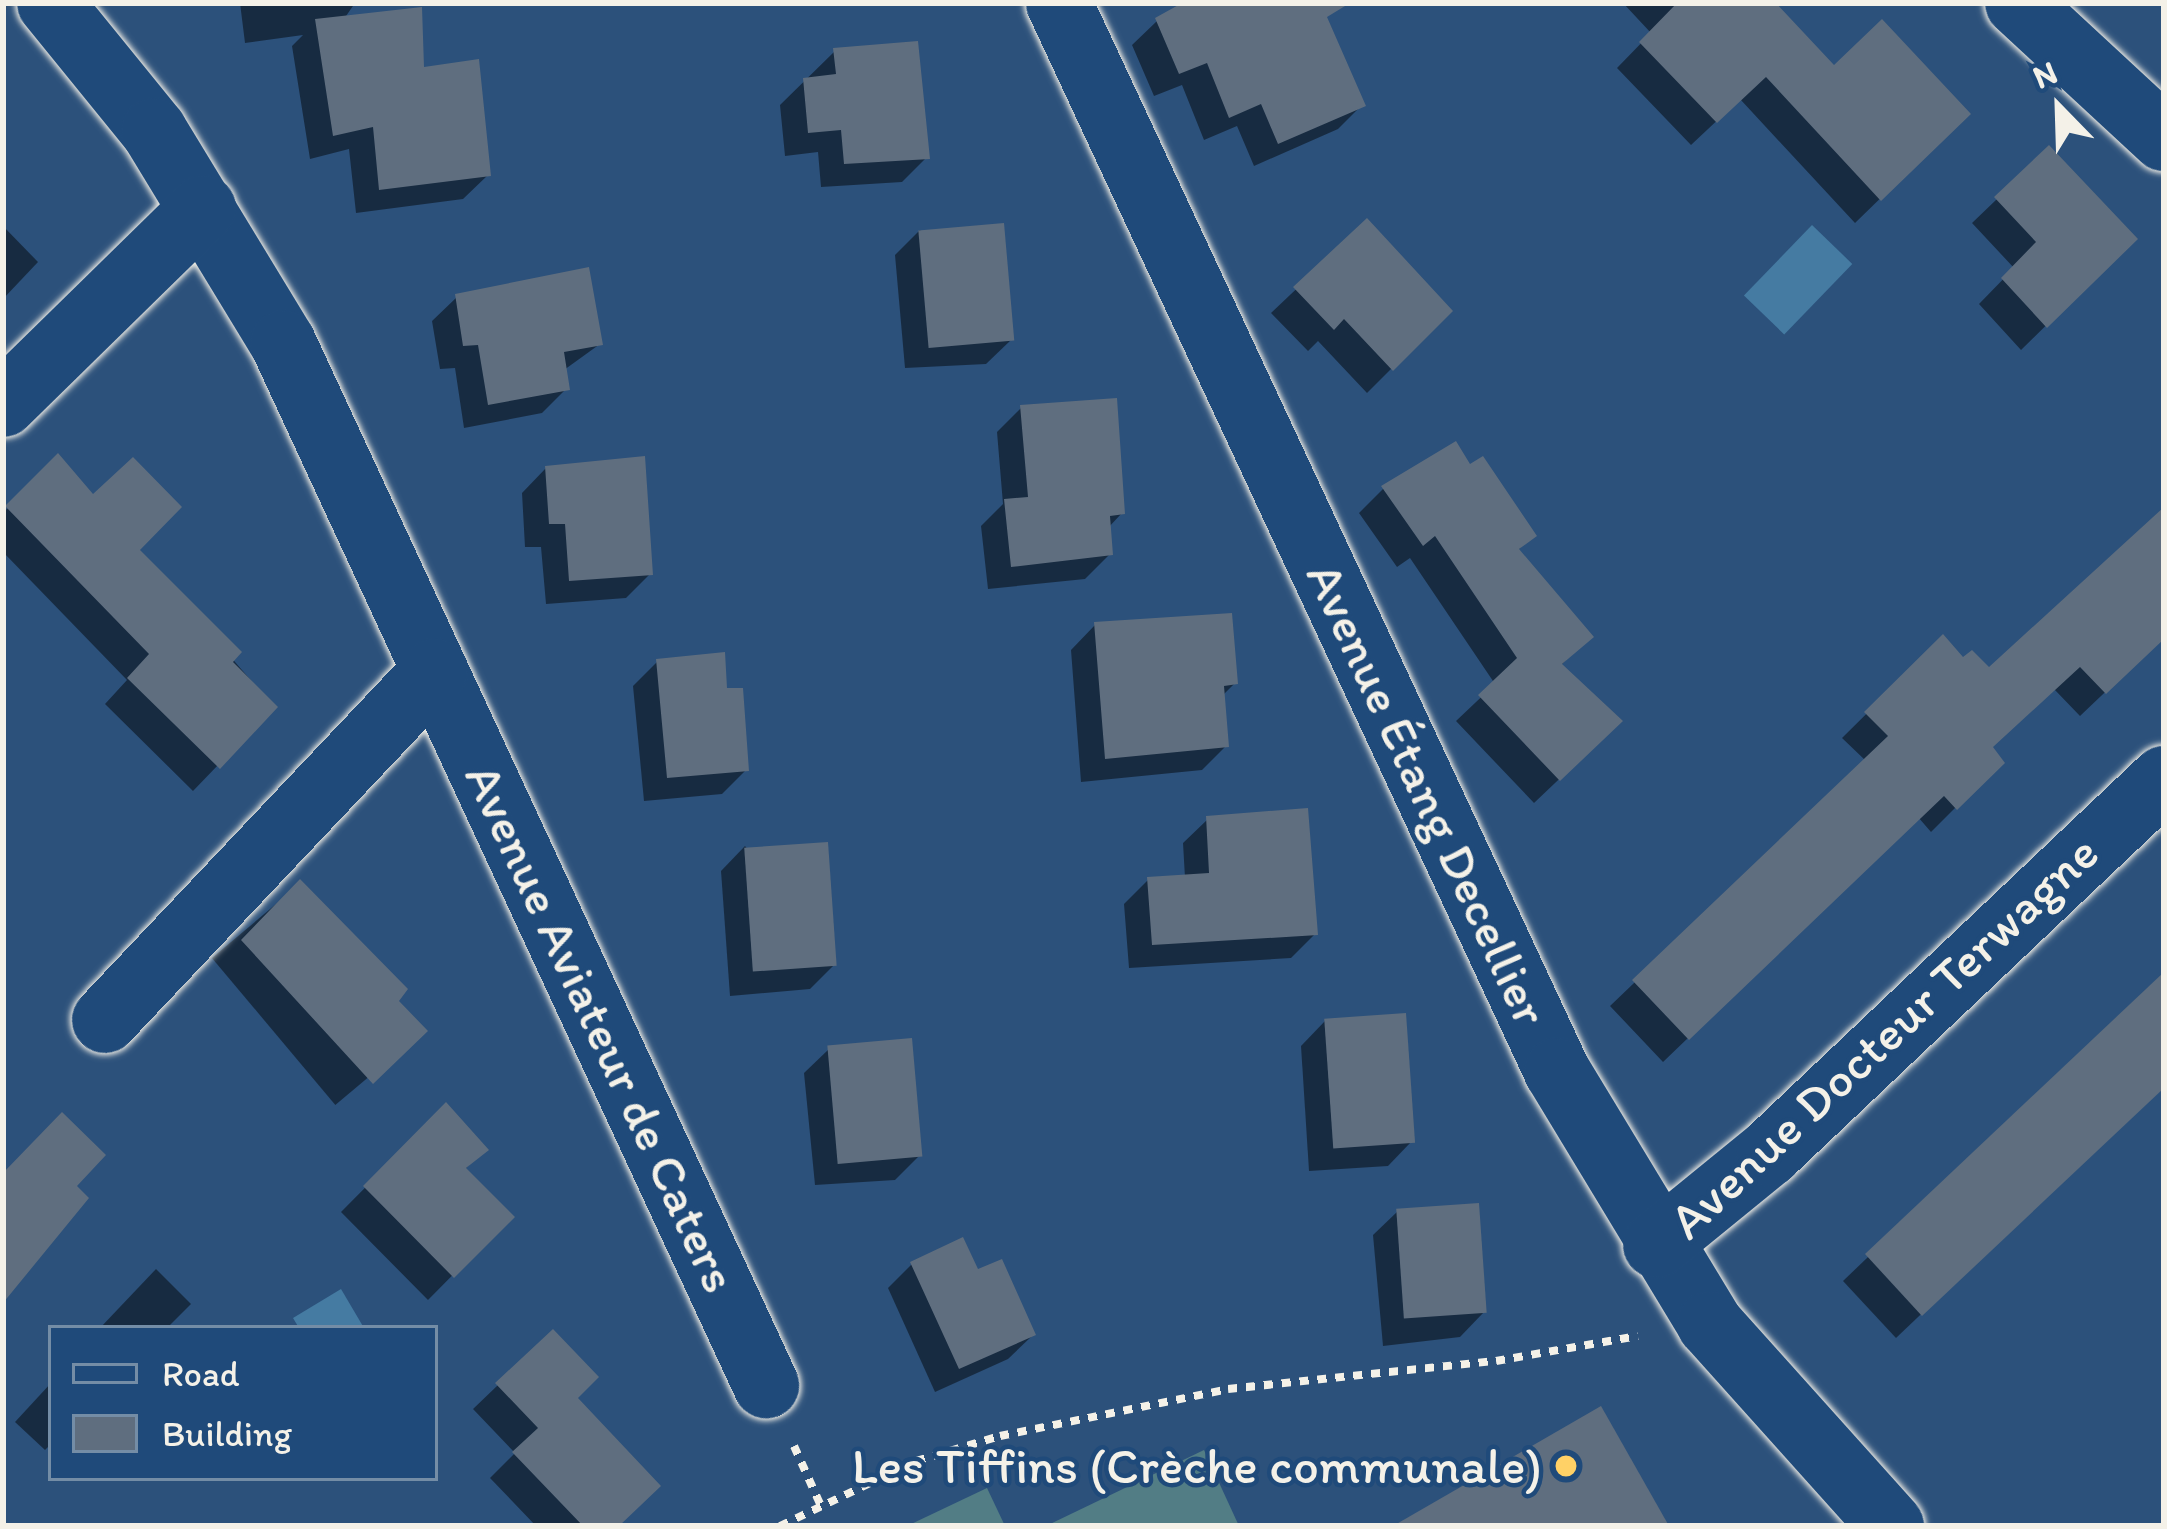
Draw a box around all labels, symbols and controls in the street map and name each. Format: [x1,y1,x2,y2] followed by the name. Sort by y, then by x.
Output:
[1999,48,2119,168] north arrow
[2027,52,2063,97] text: N
[1293,553,1561,1035] street label: Avenue Étang Decellier
[451,754,751,1302] street label: Avenue Aviateur de Caters
[1656,822,2112,1252] street label: Avenue Docteur Terwagne
[48,1325,438,1481] legend
[162,1352,240,1395] text: Road
[162,1412,292,1455] text: Building
[851,1435,1542,1497] place label: Les Tiffins (Crèche communale)
[1553,1453,1579,1479] marker: Les Tiffins (Crèche communale)

